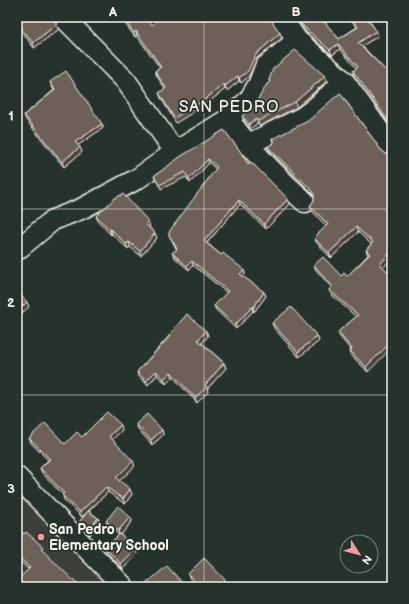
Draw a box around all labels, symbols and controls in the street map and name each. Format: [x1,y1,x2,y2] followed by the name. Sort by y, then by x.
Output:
[108,4,117,20] text: A
[291,4,301,20] text: B
[179,98,279,117] district label: SAN PEDRO
[8,108,14,124] text: 1
[7,295,15,311] text: 2
[7,481,15,497] text: 3
[49,521,169,554] place label: San Pedro Elementary School
[36,532,46,542] marker: San Pedro Elementary School
[339,534,379,574] north arrow
[359,552,374,567] text: N

